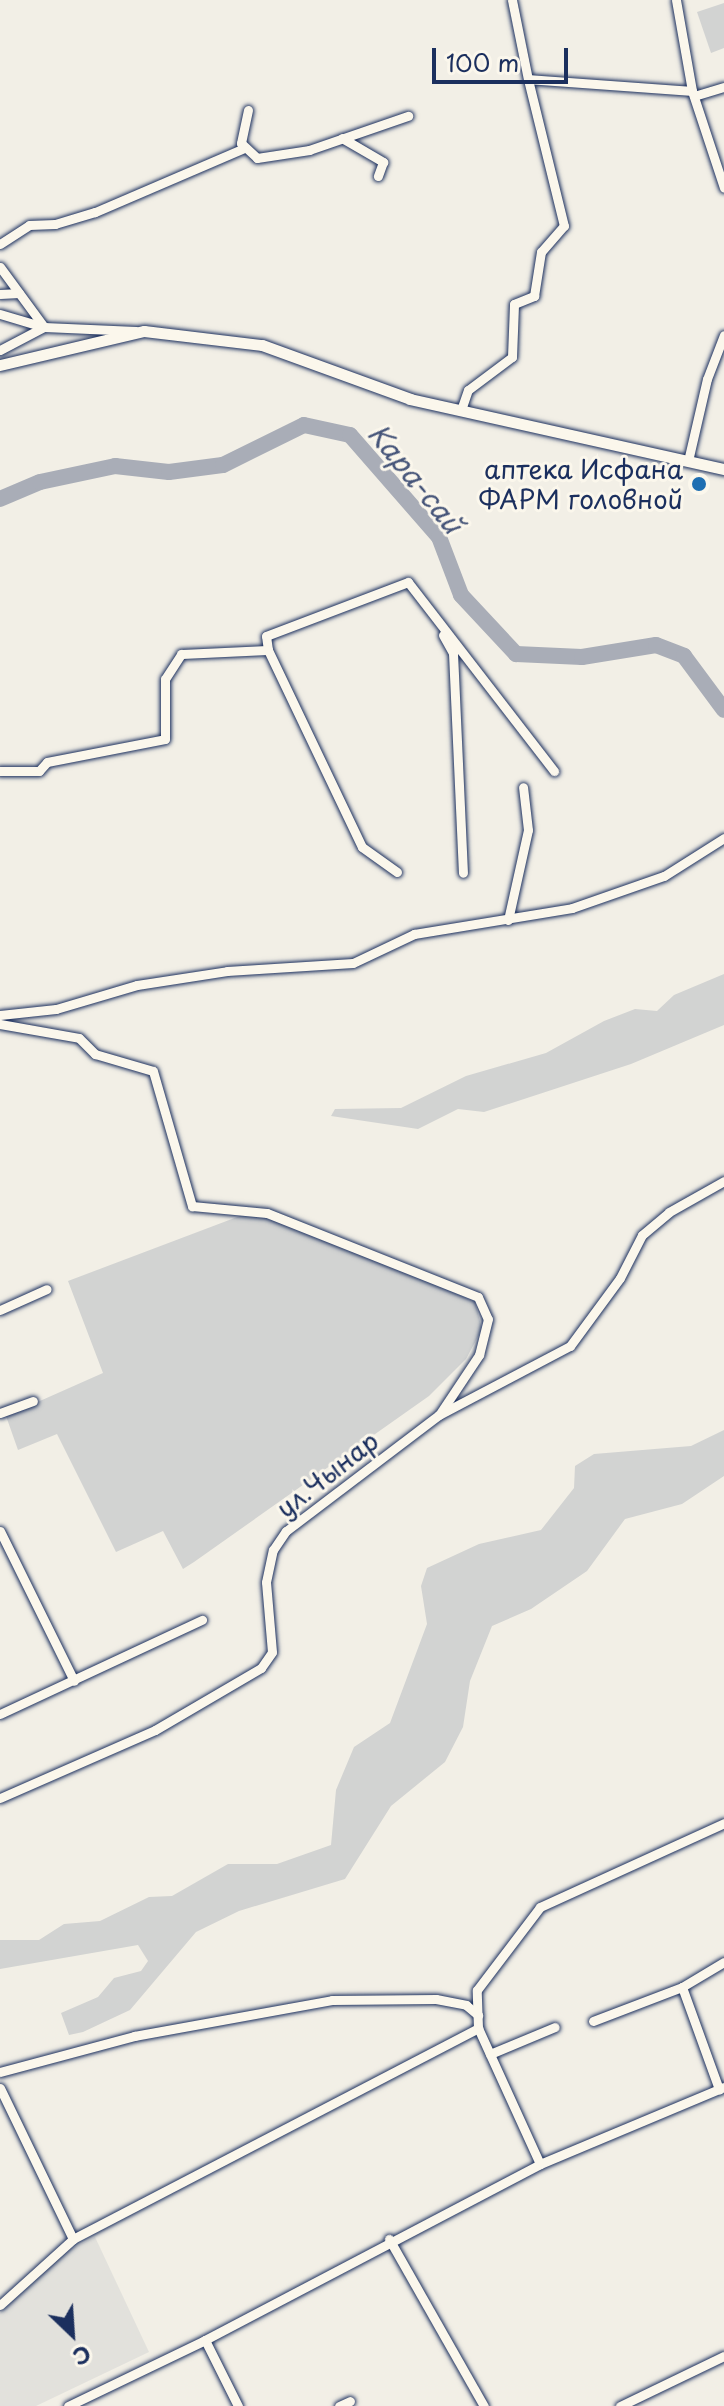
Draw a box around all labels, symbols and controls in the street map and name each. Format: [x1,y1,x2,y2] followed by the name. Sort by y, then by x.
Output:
[436,32,572,82] scale bar
[446,44,519,80] text: 100 m
[362,417,470,539] water label: Кара-сай
[478,453,683,514] place label: аптека Исфана ФАРМ головной
[690,475,708,493] marker: аптека Исфана ФАРМ головной
[270,1425,384,1523] street label: ул.Чынар
[32,2294,112,2374] north arrow
[68,2338,97,2375] text: С

